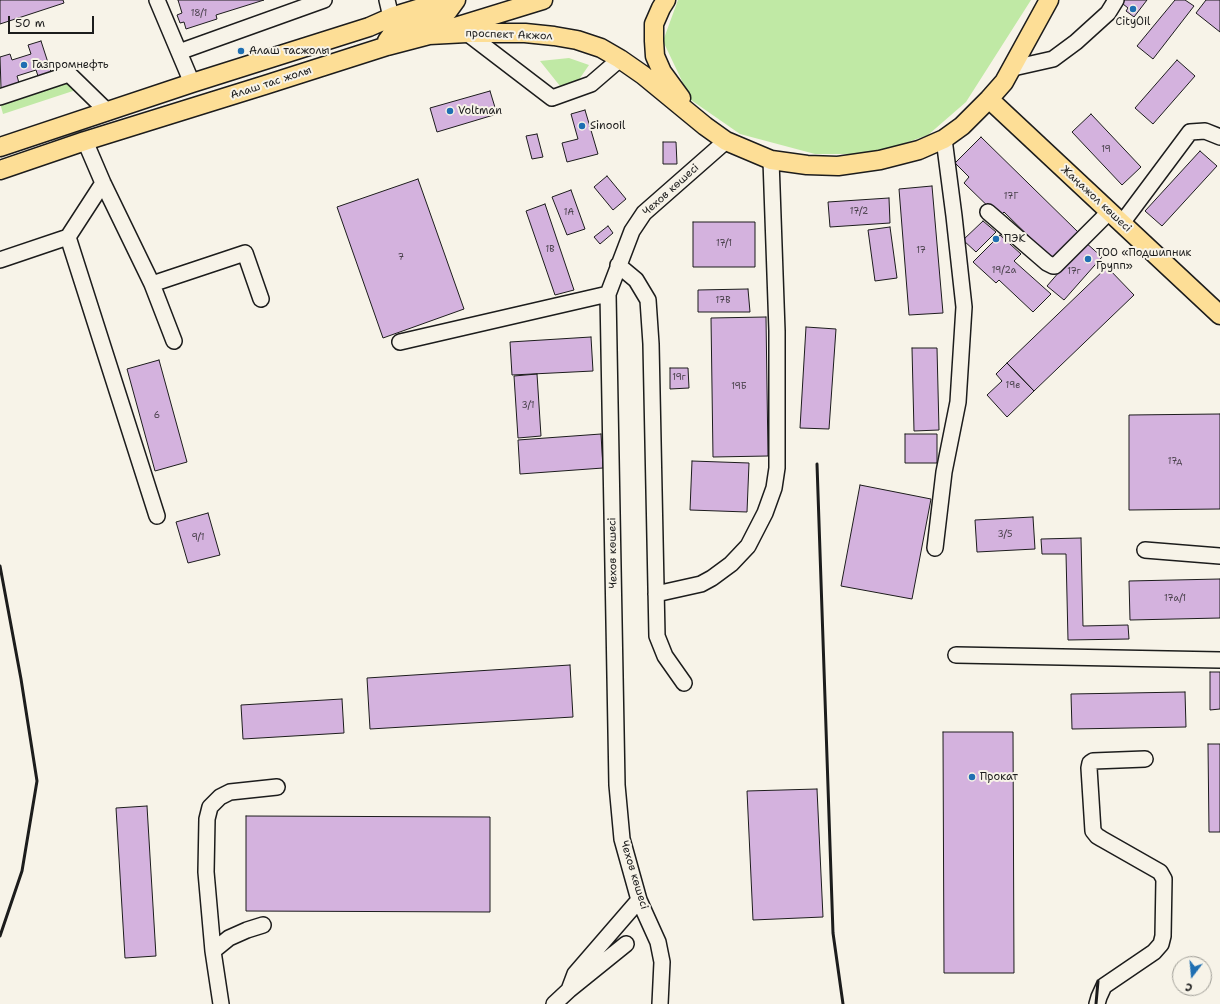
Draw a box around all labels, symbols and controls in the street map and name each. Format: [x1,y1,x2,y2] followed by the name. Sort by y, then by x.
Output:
[1128,4,1138,14] marker: CityOil
[10,8,96,34] scale bar
[191,9,207,19] house number: 18/1
[15,15,45,31] text: 50 m
[1116,15,1150,29] place label: CityOil
[465,27,553,43] street label: проспект Акжол
[249,44,330,58] place label: Алаш тасжолы
[236,46,246,56] marker: Алаш тасжолы
[32,58,109,72] place label: Газпромнефть
[19,60,29,70] marker: Газпромнефть
[229,64,313,102] street label: Алаш тас жолы
[458,104,502,118] place label: Voltman
[445,106,455,116] marker: Voltman
[590,119,625,133] place label: Sinooil
[577,121,587,131] marker: Sinooil
[1101,145,1111,155] house number: 19
[640,161,702,219] street label: Чехов көшесі
[1058,163,1134,235] street label: Жаңажол көшесі
[1004,192,1018,202] house number: 17Г
[850,207,868,217] house number: 17/2
[564,208,574,218] house number: 1А
[1004,232,1026,246] place label: ПЭК
[991,234,1001,244] marker: ПЭК
[716,239,732,249] house number: 17/1
[545,245,555,255] house number: 1В
[916,246,926,256] house number: 17
[1096,246,1191,272] place label: ТОО «Подшипник Групп»
[398,253,404,263] house number: 7
[1083,254,1093,264] marker: ТОО «Подшипник Групп»
[992,266,1016,276] house number: 19/2а
[1067,267,1081,277] house number: 17г
[716,296,730,306] house number: 17В
[672,373,686,383] house number: 19г
[1006,381,1020,391] house number: 19е
[731,382,747,392] house number: 19Б
[521,401,535,411] house number: 3/1
[154,411,160,421] house number: 6
[1168,457,1182,467] house number: 17д
[606,517,620,589] street label: Чехов көшесі
[998,530,1012,540] house number: 3/5
[191,533,205,543] house number: 9/1
[1164,594,1186,604] house number: 17а/1
[980,770,1018,784] place label: Прокат
[967,772,977,782] marker: Прокат
[617,839,651,911] street label: Чехов көшесі
[1172,956,1212,996] north arrow
[1184,979,1194,995] text: С

